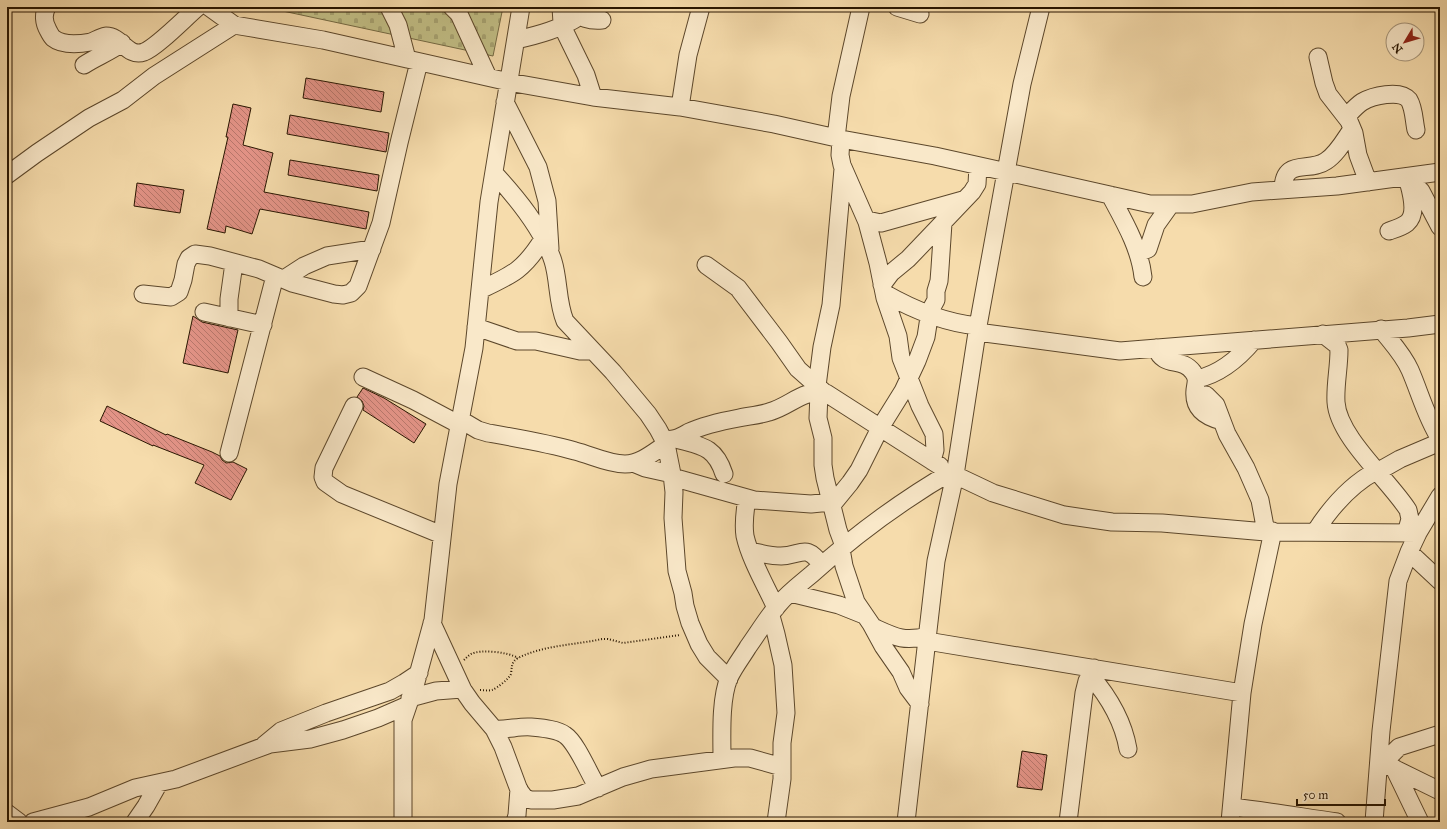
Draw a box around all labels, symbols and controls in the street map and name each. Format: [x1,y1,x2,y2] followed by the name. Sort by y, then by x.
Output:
[1385,22,1425,62] north arrow
[1389,40,1406,56] text: N
[1297,781,1385,807] scale bar
[1303,788,1328,802] text: 50 m

